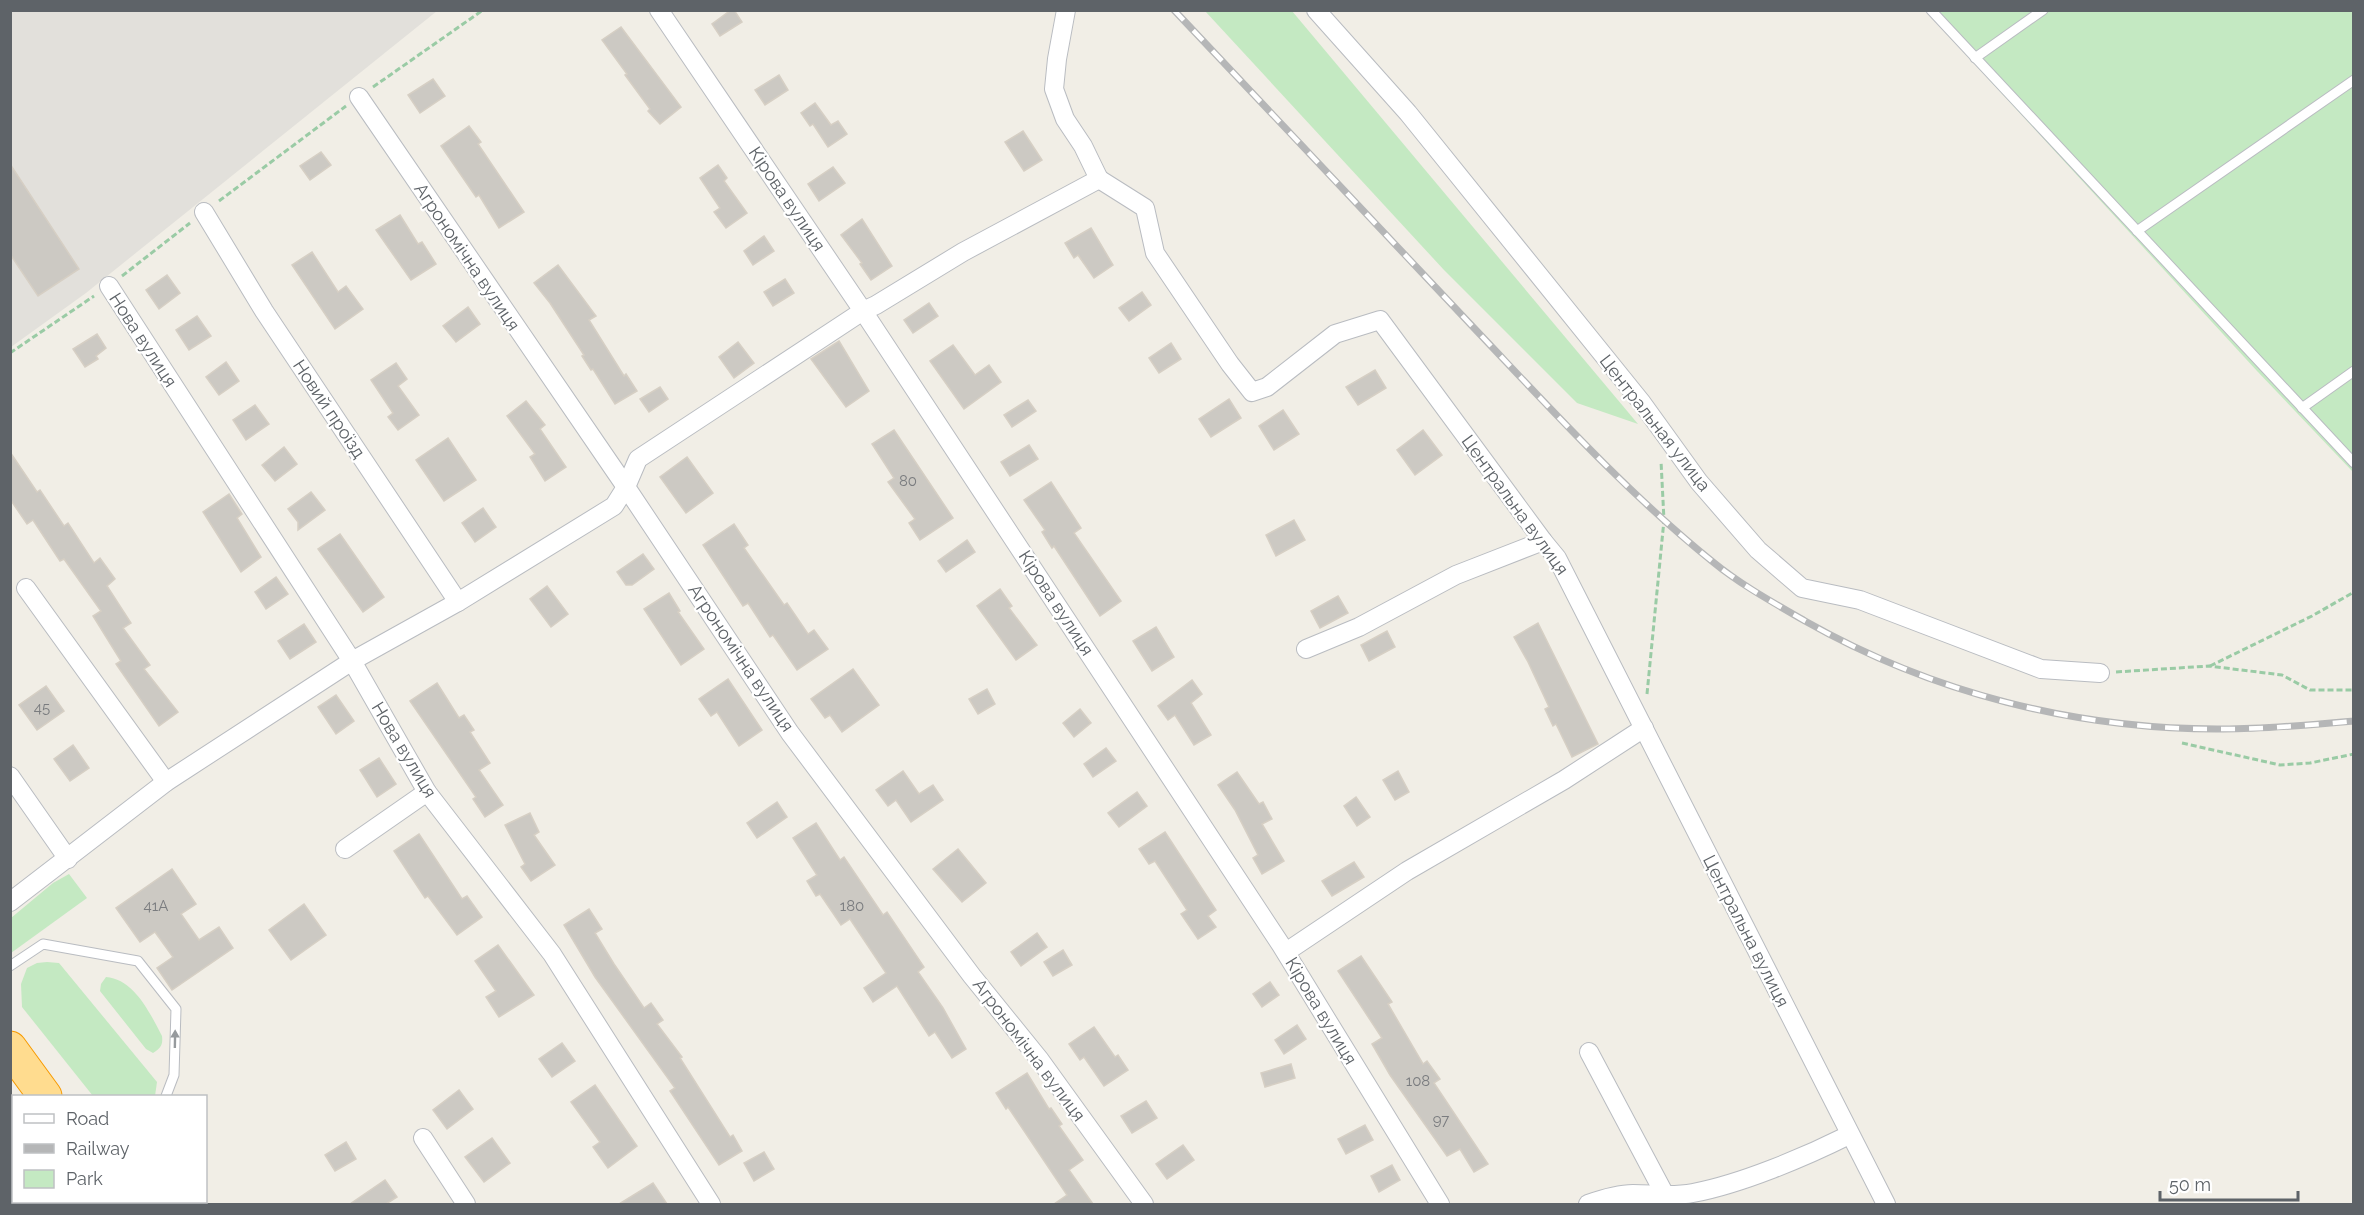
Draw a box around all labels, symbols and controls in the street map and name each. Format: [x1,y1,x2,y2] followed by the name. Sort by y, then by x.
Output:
[745,143,830,255] street label: Кірова вулиця
[410,179,525,334] street label: Агрономічна вулиця
[105,289,182,391] street label: Нова вулиця
[1596,350,1715,495] street label: Центральная улица
[289,356,370,462] street label: Новий проїзд
[1458,431,1573,579] street label: Центральна вулиця
[899,472,917,490] house number: 80
[1015,546,1098,659] street label: Кірова вулиця
[684,580,799,735] street label: Агрономічна вулиця
[368,698,441,801] street label: Нова вулиця
[34,699,50,717] house number: 45
[1699,851,1794,1010] street label: Центральна вулиця
[144,897,168,915] house number: 41А
[840,897,864,915] house number: 180
[1281,953,1362,1068] street label: Кірова вулиця
[969,974,1090,1125] street label: Агрономічна вулиця
[171,1030,180,1049] one-way arrow
[1406,1072,1430,1090] house number: 108
[12,1095,207,1203] legend
[66,1108,109,1129] text: Road
[1433,1111,1449,1129] house number: 97
[66,1138,130,1159] text: Railway
[2160,1164,2298,1202] scale bar
[66,1168,103,1189] text: Park
[2169,1174,2211,1195] text: 50 m

